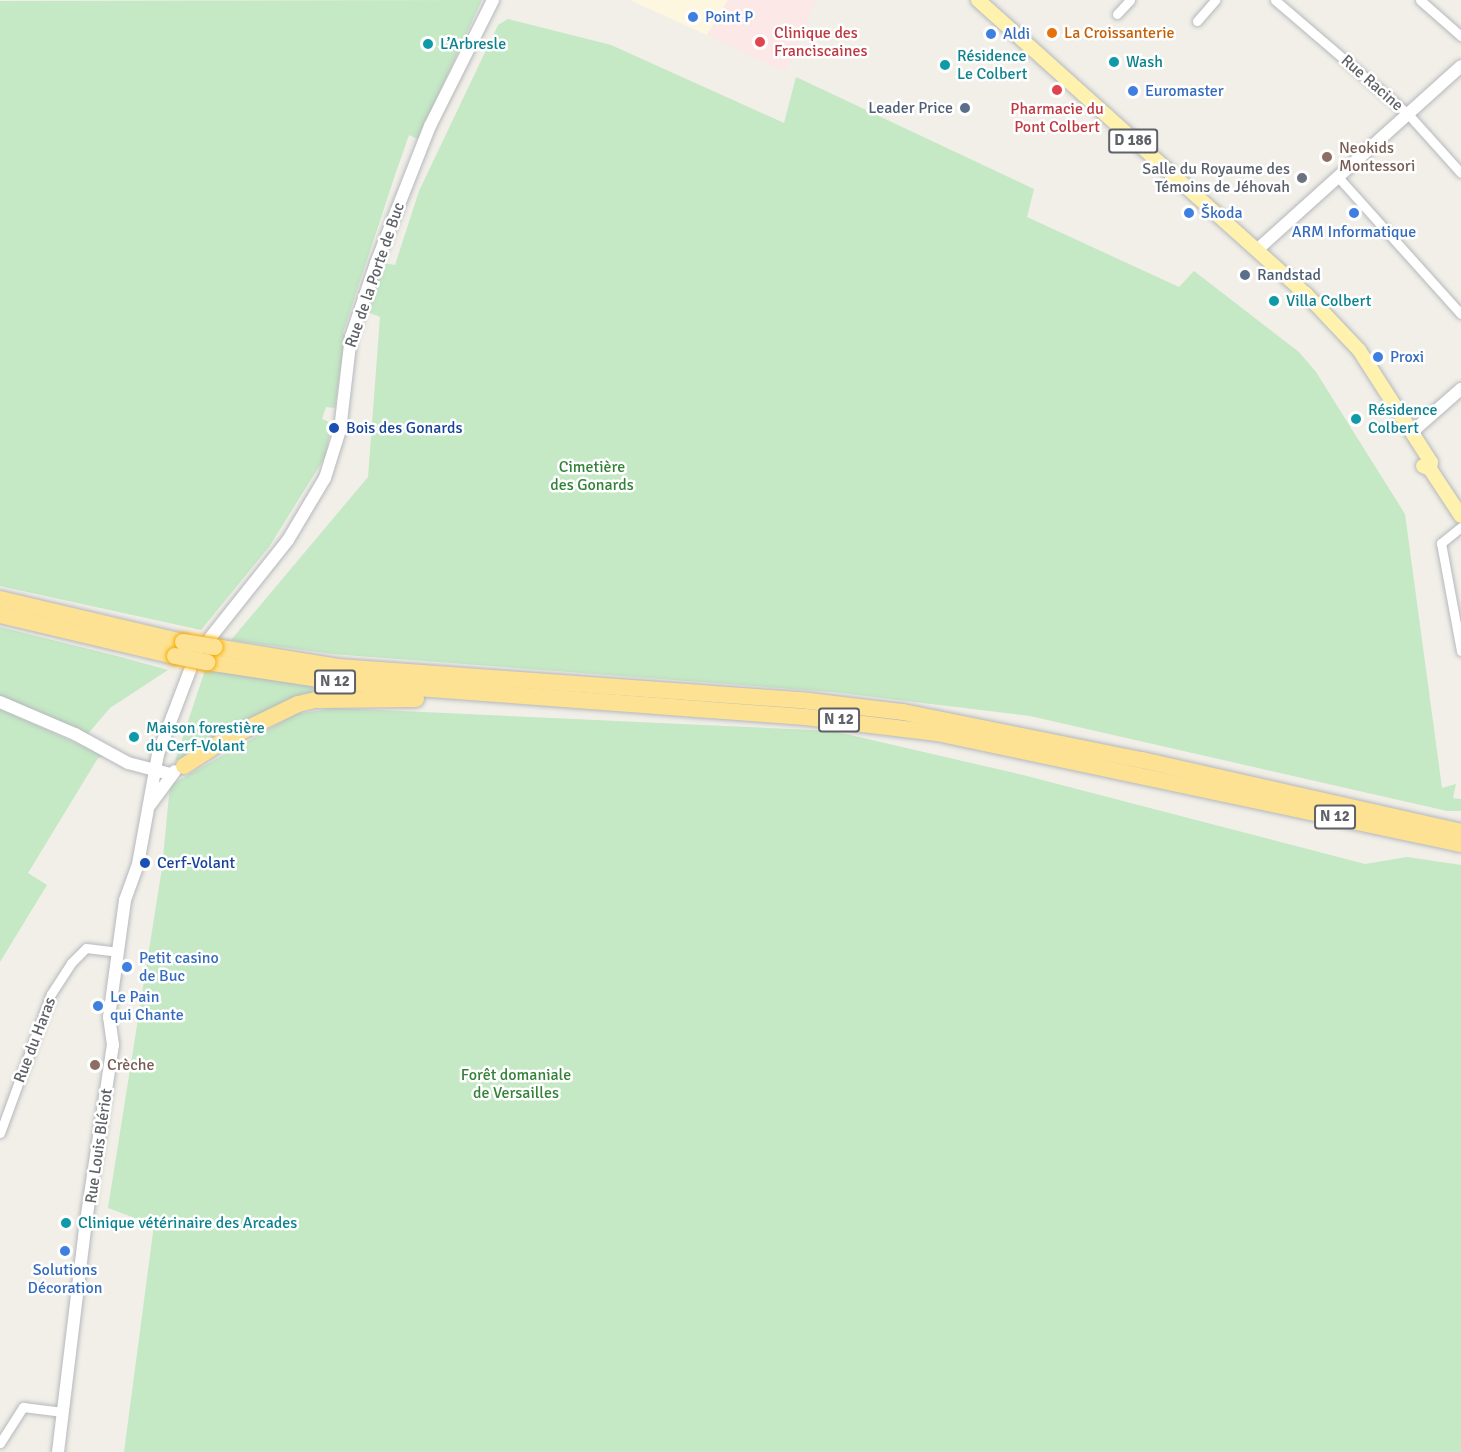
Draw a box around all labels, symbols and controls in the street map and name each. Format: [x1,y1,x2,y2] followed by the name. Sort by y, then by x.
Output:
[705,7,753,27] place label: Point P
[686,10,700,24] marker: Point P
[774,23,867,61] place label: Clinique des Franciscaines
[1064,23,1175,43] place label: La Croissanterie
[1003,24,1030,44] place label: Aldi
[1045,26,1059,40] marker: La Croissanterie
[984,27,998,41] marker: Aldi
[751,33,769,51] marker: Clinique des Franciscaines
[440,34,506,54] place label: L’Arbresle
[421,37,435,51] marker: L’Arbresle
[957,46,1027,84] place label: Résidence Le Colbert
[1337,51,1407,115] street label: Rue Racine
[1126,52,1163,72] place label: Wash
[1107,55,1121,69] marker: Wash
[938,58,952,72] marker: Résidence Le Colbert
[1145,81,1224,101] place label: Euromaster
[1050,83,1064,97] marker: Pharmacie du Pont Colbert
[1126,84,1140,98] marker: Euromaster
[868,98,953,118] place label: Leader Price
[1010,99,1104,137] place label: Pharmacie du Pont Colbert
[958,101,972,115] marker: Leader Price
[1108,129,1158,153] road number: D 186
[1339,138,1415,176] place label: Neokids Montessori
[1320,150,1334,164] marker: Neokids Montessori
[1142,159,1290,197] place label: Salle du Royaume des Témoins de Jéhovah
[1295,171,1309,185] marker: Salle du Royaume des Témoins de Jéhovah
[341,200,409,350] street label: Rue de la Porte de Buc
[1201,203,1243,223] place label: Škoda
[1182,206,1196,220] marker: Škoda
[1347,206,1361,220] marker: ARM Informatique
[1292,222,1416,242] place label: ARM Informatique
[1257,265,1321,285] place label: Randstad
[1238,268,1252,282] marker: Randstad
[1286,291,1371,311] place label: Villa Colbert
[1267,294,1281,308] marker: Villa Colbert
[1390,347,1424,367] place label: Proxi
[1371,350,1385,364] marker: Proxi
[1368,400,1437,438] place label: Résidence Colbert
[1349,412,1363,426] marker: Résidence Colbert
[346,418,463,438] place label: Bois des Gonards
[327,421,341,435] marker: Bois des Gonards
[550,457,634,495] park label: Cimetière des Gonards
[314,670,356,694] road number: N 12
[818,708,860,732] road number: N 12
[146,718,265,756] place label: Maison forestière du Cerf-Volant
[127,730,141,744] marker: Maison forestière du Cerf-Volant
[1314,805,1356,829] road number: N 12
[157,853,235,873] place label: Cerf-Volant
[138,856,152,870] marker: Cerf-Volant
[139,948,219,986] place label: Petit casino de Buc
[120,960,134,974] marker: Petit casino de Buc
[110,987,184,1025] place label: Le Pain qui Chante
[10,995,60,1085] street label: Rue du Haras
[91,999,105,1013] marker: Le Pain qui Chante
[107,1055,155,1075] place label: Crèche
[88,1058,102,1072] marker: Crèche
[461,1065,571,1103] park label: Forêt domaniale de Versailles
[81,1087,117,1205] street label: Rue Louis Blériot
[78,1213,297,1233] place label: Clinique vétérinaire des Arcades
[59,1216,73,1230] marker: Clinique vétérinaire des Arcades
[58,1244,72,1258] marker: Solutions Décoration
[28,1260,102,1298] place label: Solutions Décoration

